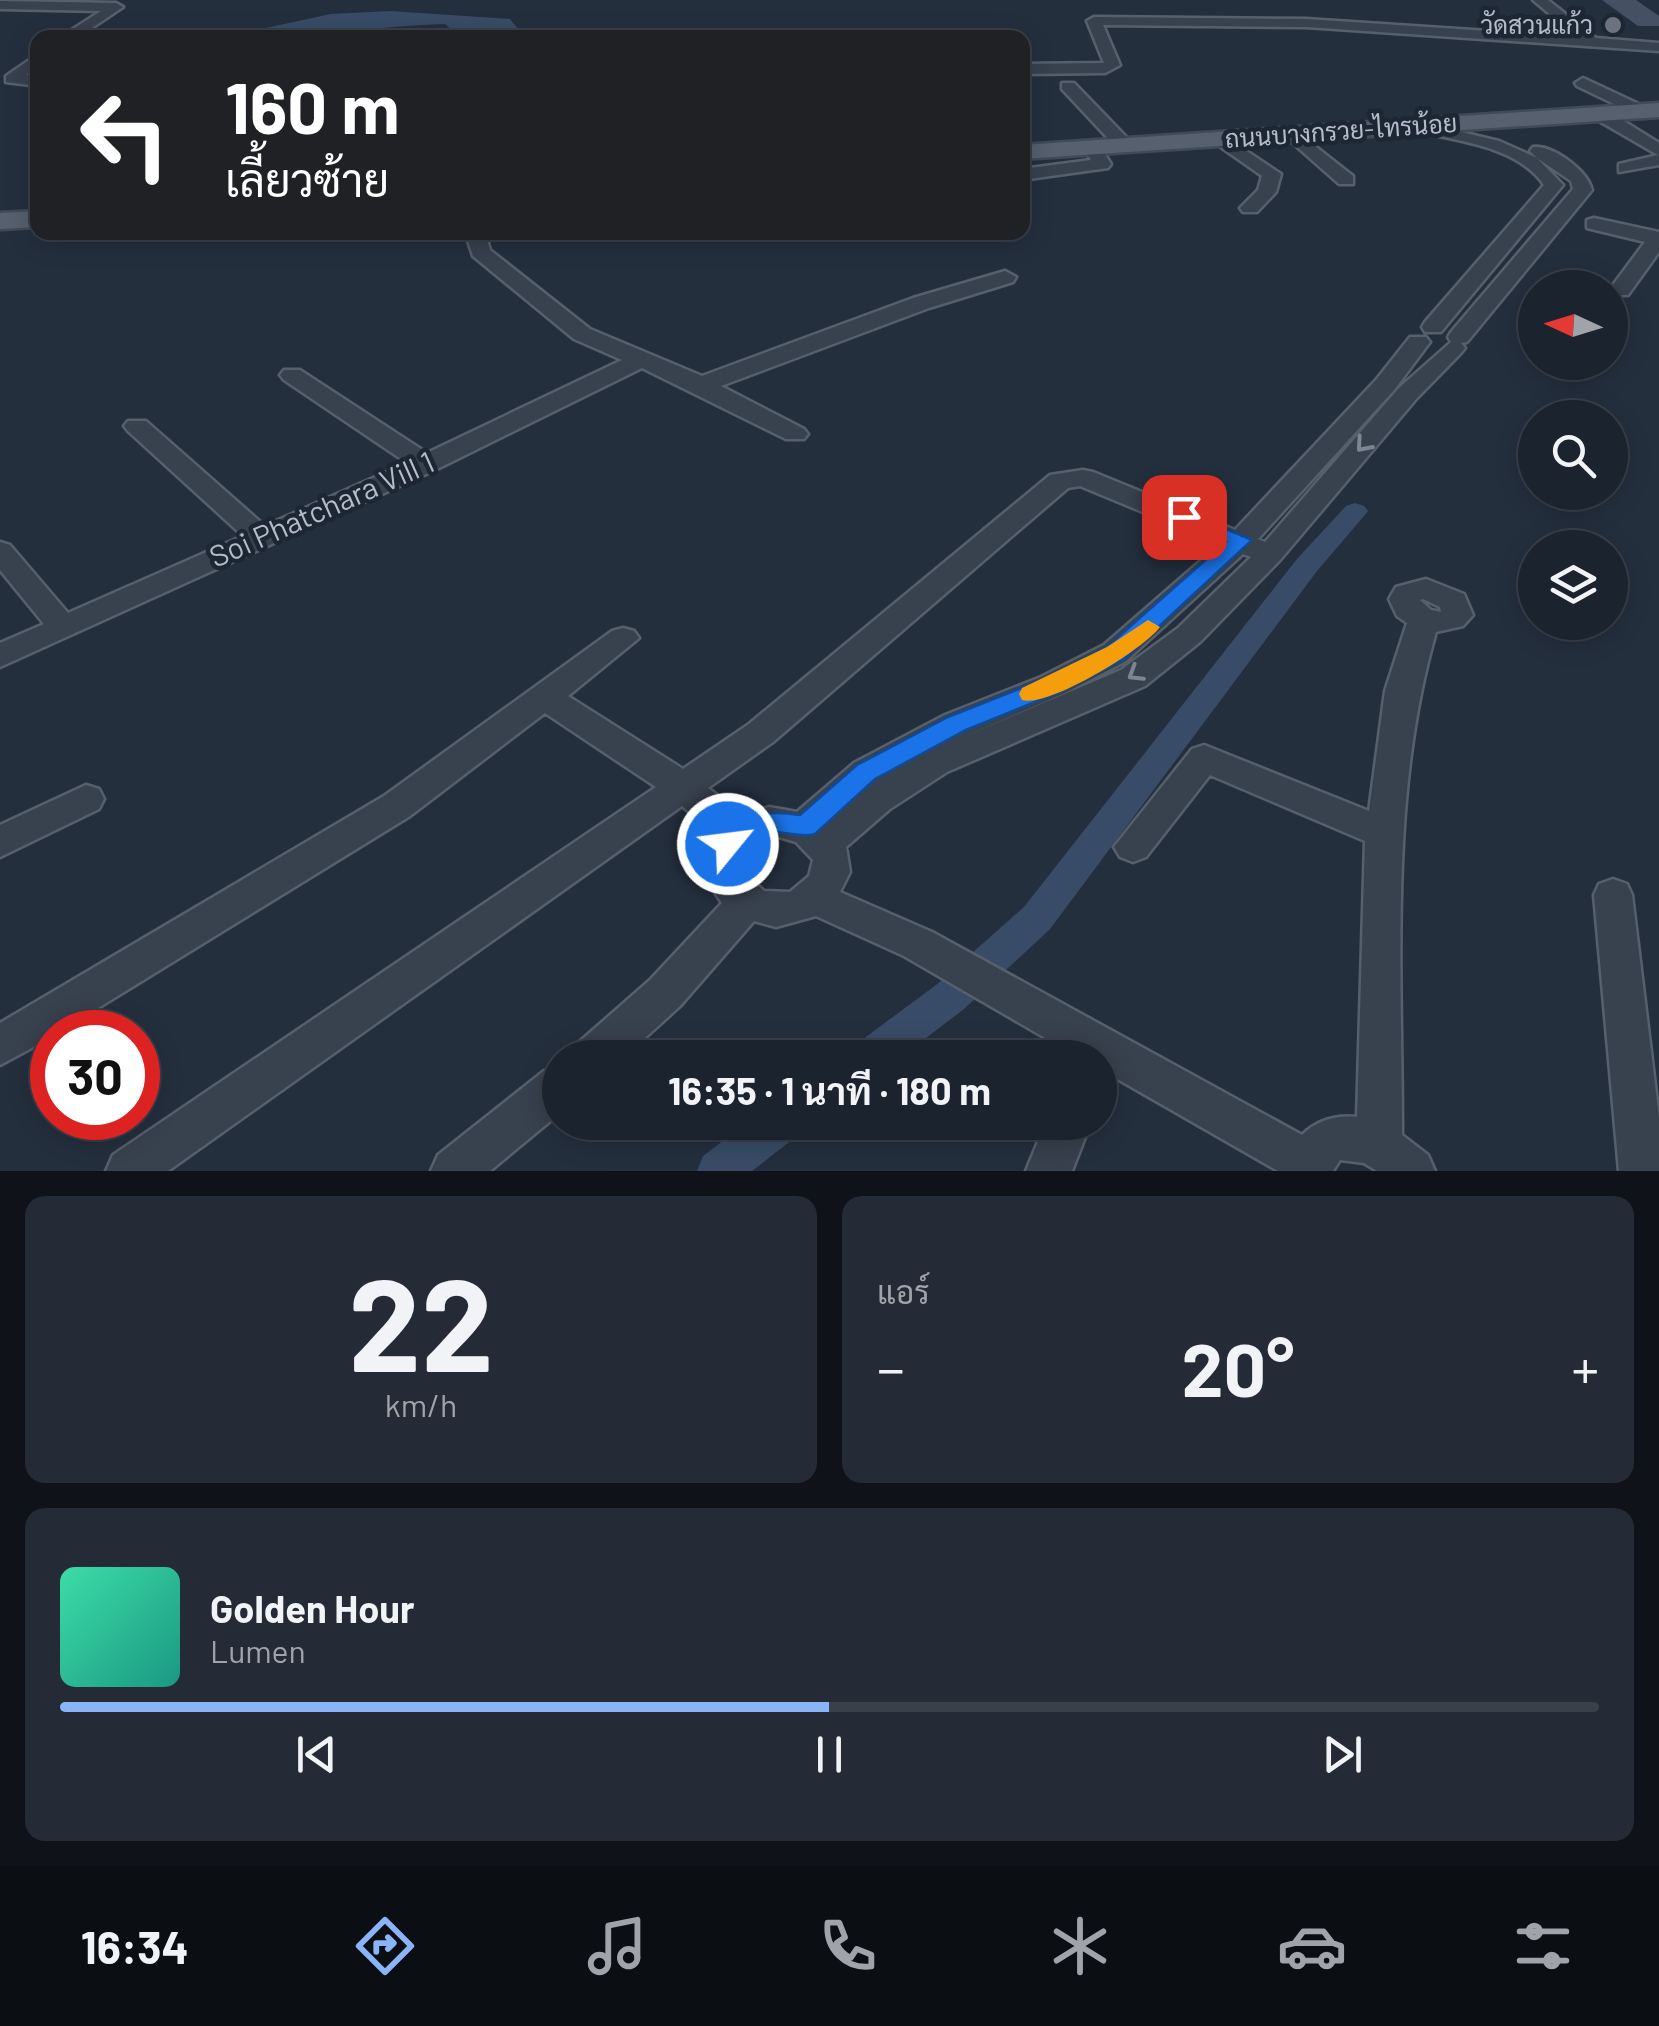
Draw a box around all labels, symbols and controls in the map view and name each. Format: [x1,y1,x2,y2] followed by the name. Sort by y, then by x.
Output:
[1480,9,1593,39] place label: วัดสวนแก้ว
[1602,14,1624,36] marker: วัดสวนแก้ว
[225,64,400,148] text: 160 m
[60,70,190,200] icon: left
[1224,107,1458,153] street label: ถนนบางกรวย-ไทรน้อย
[225,152,389,206] text: เลี้ยวซ้าย
[1518,270,1628,380] north arrow
[1518,270,1628,640] map controls
[1518,400,1628,510] button: search
[1357,434,1375,452] one-way arrow
[203,443,439,574] street label: Soi Phatchara Vill 1
[1142,475,1227,560] pin
[1157,490,1212,545] icon: arrive
[1518,530,1628,640] button: layers
[1127,662,1145,681] one-way arrow
[676,792,780,896] position arrow
[30,1010,160,1140] speed limit sign: 30
[668,1067,991,1113] text: 16:35 · 1 นาที · 180 m
[348,1242,494,1398] text: 22
[877,1272,930,1310] text: แอร์
[1182,1322,1294,1412] text: 20°
[877,1334,905,1400] text: −
[1571,1334,1599,1400] text: +
[385,1385,457,1423] text: km/h
[210,1585,415,1631] text: Golden Hour
[210,1631,306,1669] text: Lumen
[289,1727,344,1782] icon: previous
[802,1727,857,1782] icon: pause
[1315,1727,1370,1782] icon: next
[350,1911,420,1981] icon: directions
[582,1911,652,1981] icon: music
[813,1911,883,1981] icon: phone
[1045,1911,1115,1981] icon: climate
[1277,1911,1347,1981] icon: car
[1508,1911,1578,1981] icon: filters
[81,1919,189,1973] text: 16:34

